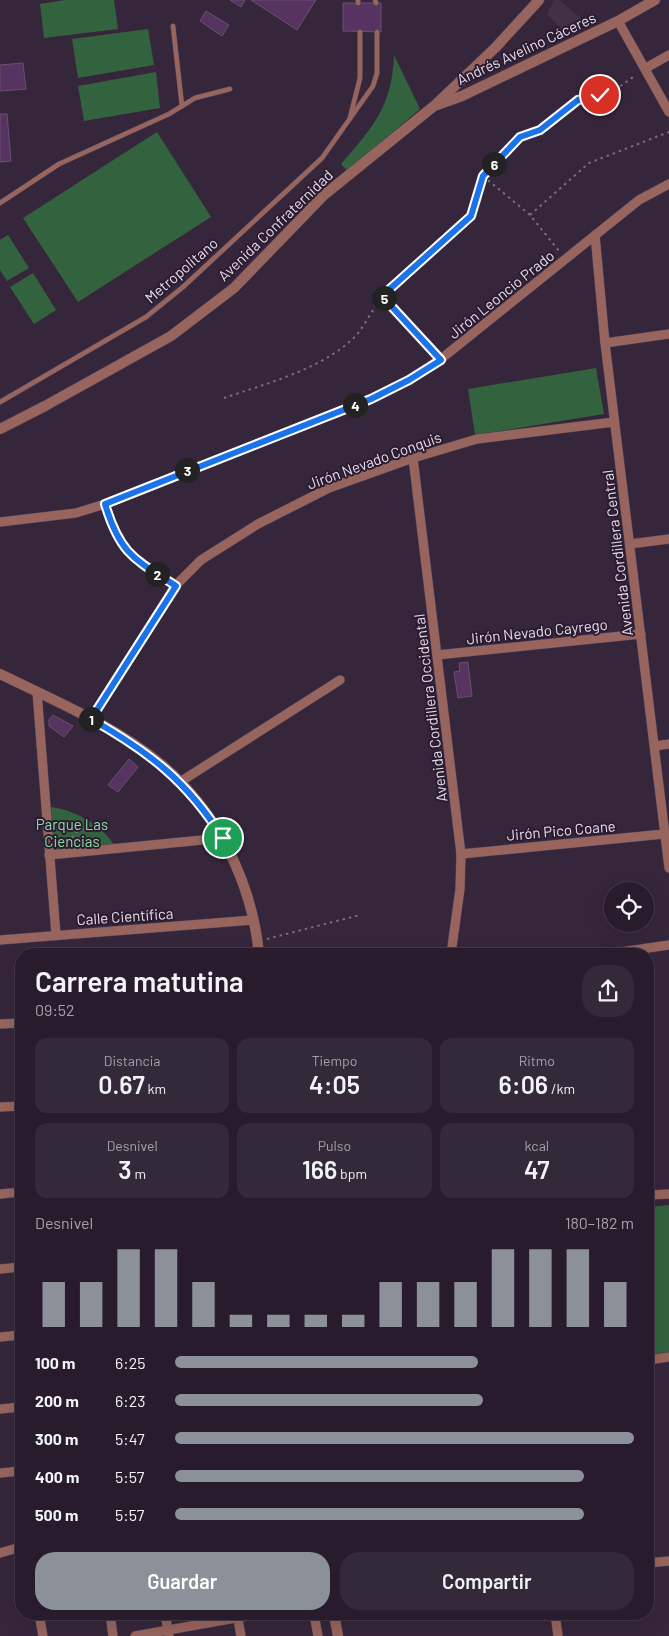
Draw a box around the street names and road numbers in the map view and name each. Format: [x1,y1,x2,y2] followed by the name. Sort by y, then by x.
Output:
[454,8,598,88] street label: Andrés Avelino Cáceres
[214,165,336,285] street label: Avenida Confraternidad
[141,234,221,306] street label: Metropolitano
[445,246,557,342] street label: Jirón Leoncio Prado
[304,427,444,493] street label: Jirón Nevado Conquis
[598,469,636,637] street label: Avenida Cordillera Central
[410,613,450,803] street label: Avenida Cordillera Occidental
[465,615,609,647] street label: Jirón Nevado Cayrego
[506,816,616,844] street label: Jirón Pico Coane
[76,904,174,928] street label: Calle Científica

